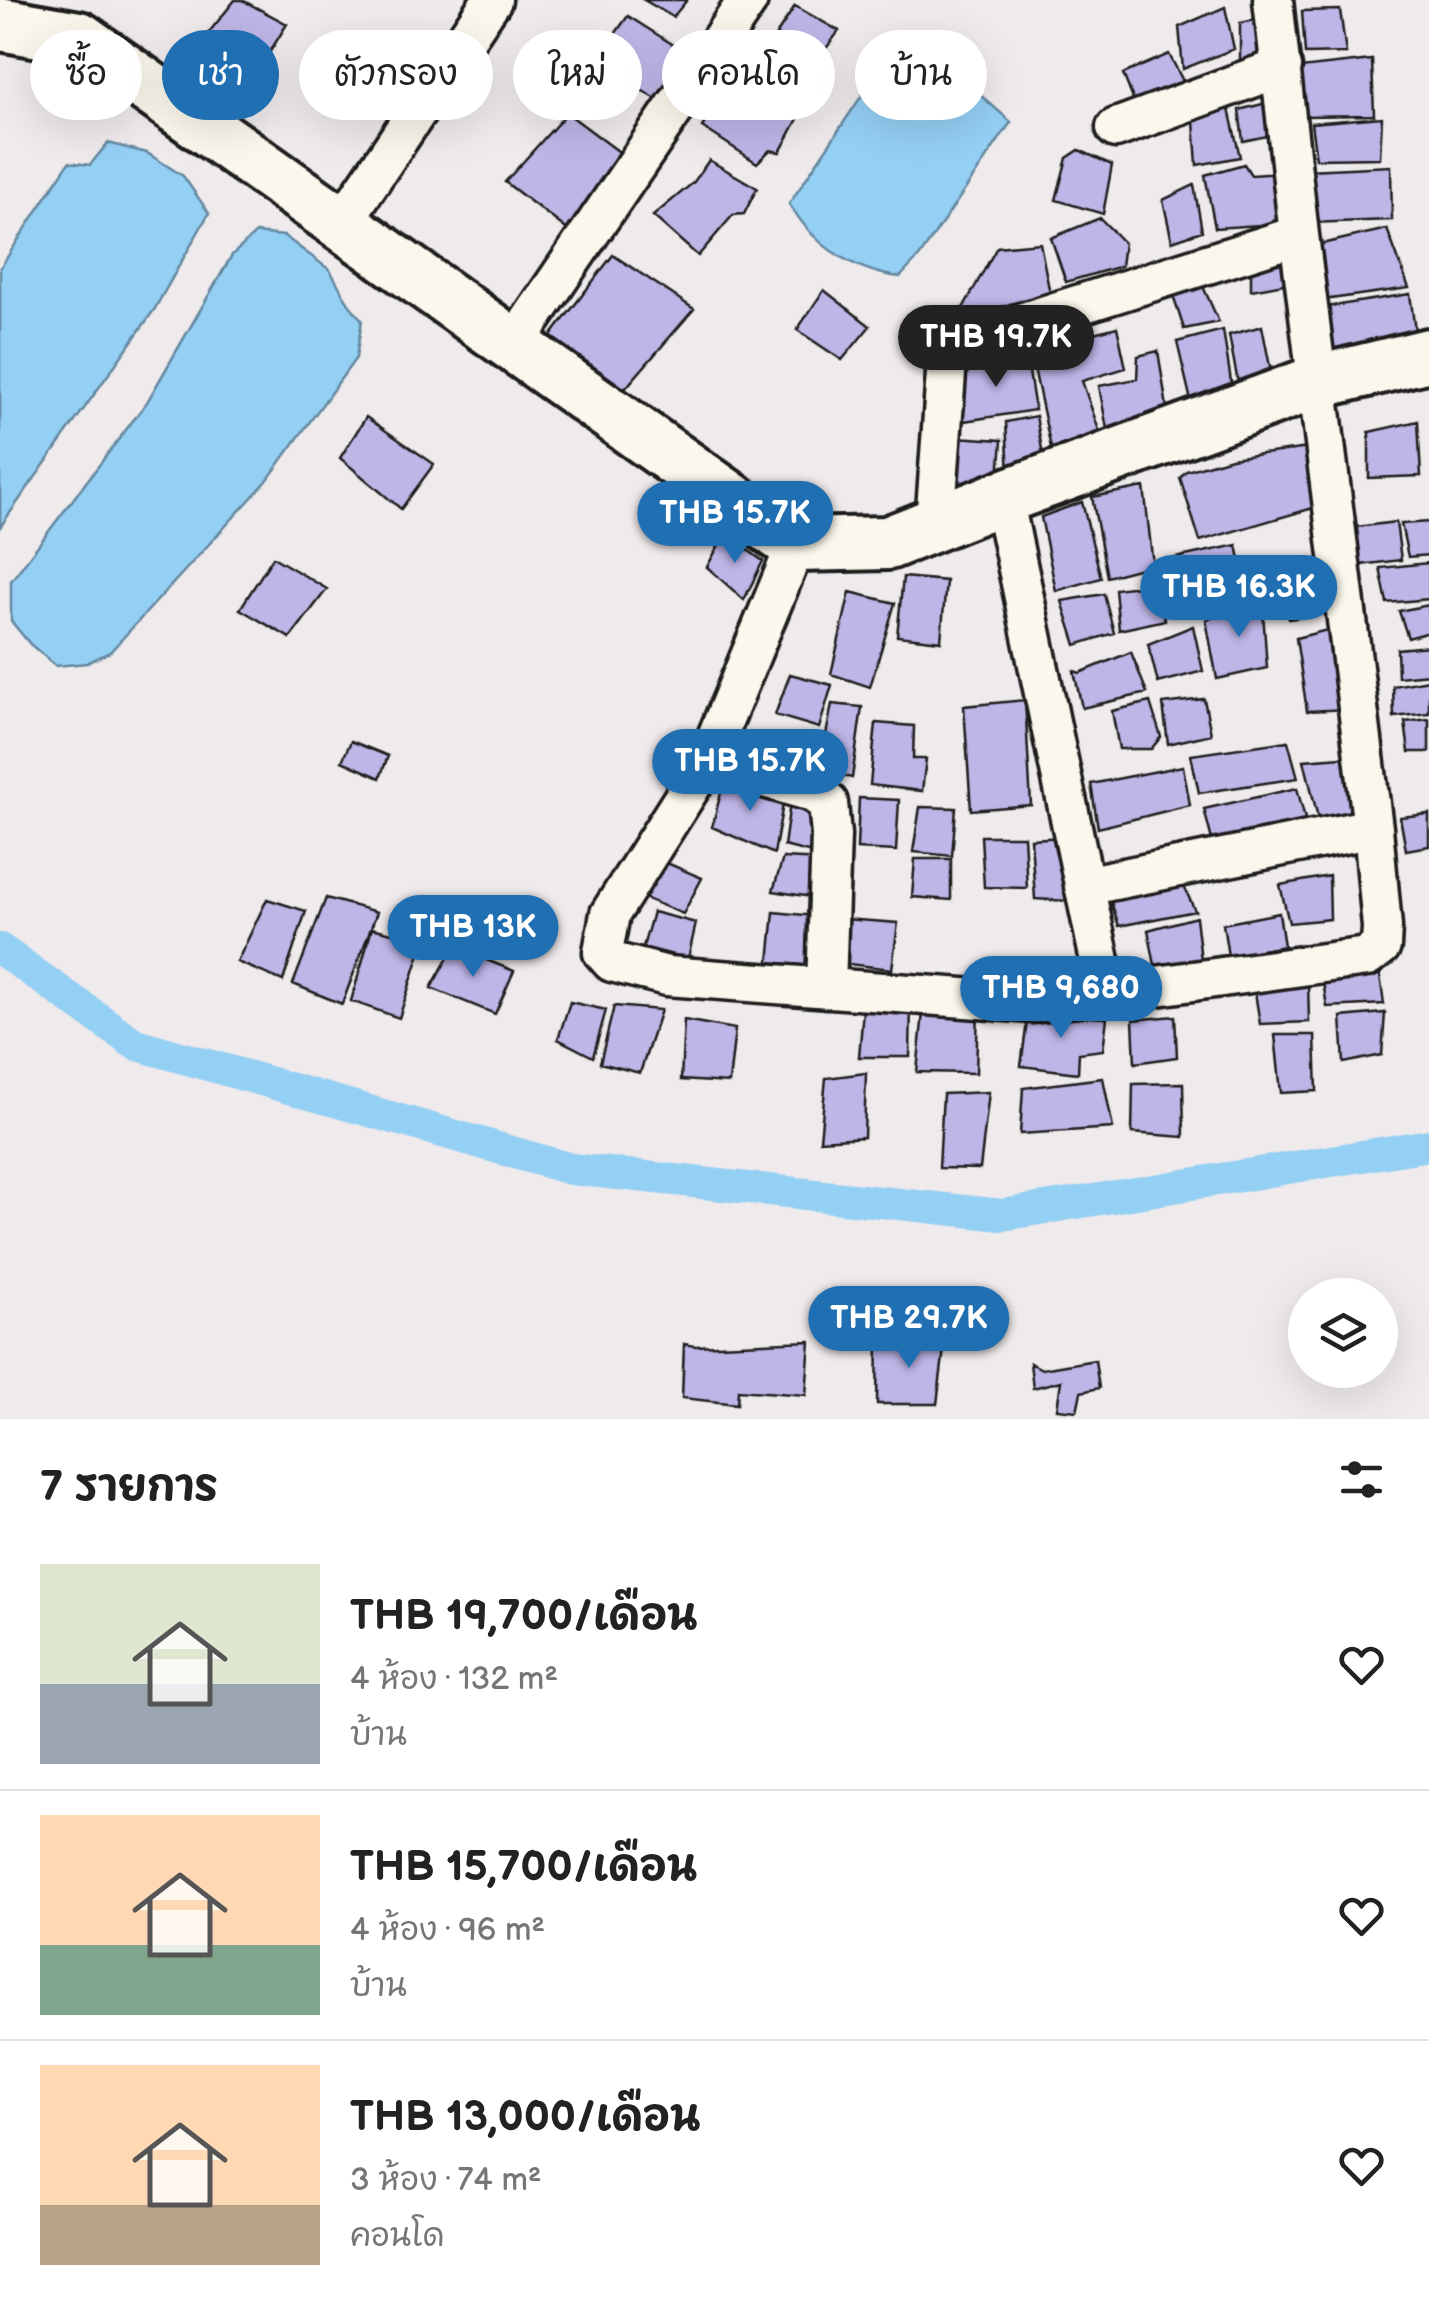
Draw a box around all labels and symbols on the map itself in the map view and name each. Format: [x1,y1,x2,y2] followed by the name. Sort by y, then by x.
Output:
[882,305,1110,390] pin: THB 19.7K
[621,481,849,566] pin: THB 15.7K
[1125,555,1353,640] pin: THB 16.3K
[636,729,864,814] pin: THB 15.7K
[381,895,565,980] pin: THB 13K
[947,956,1175,1041] pin: THB 9,680
[795,1286,1023,1371] pin: THB 29.7K

